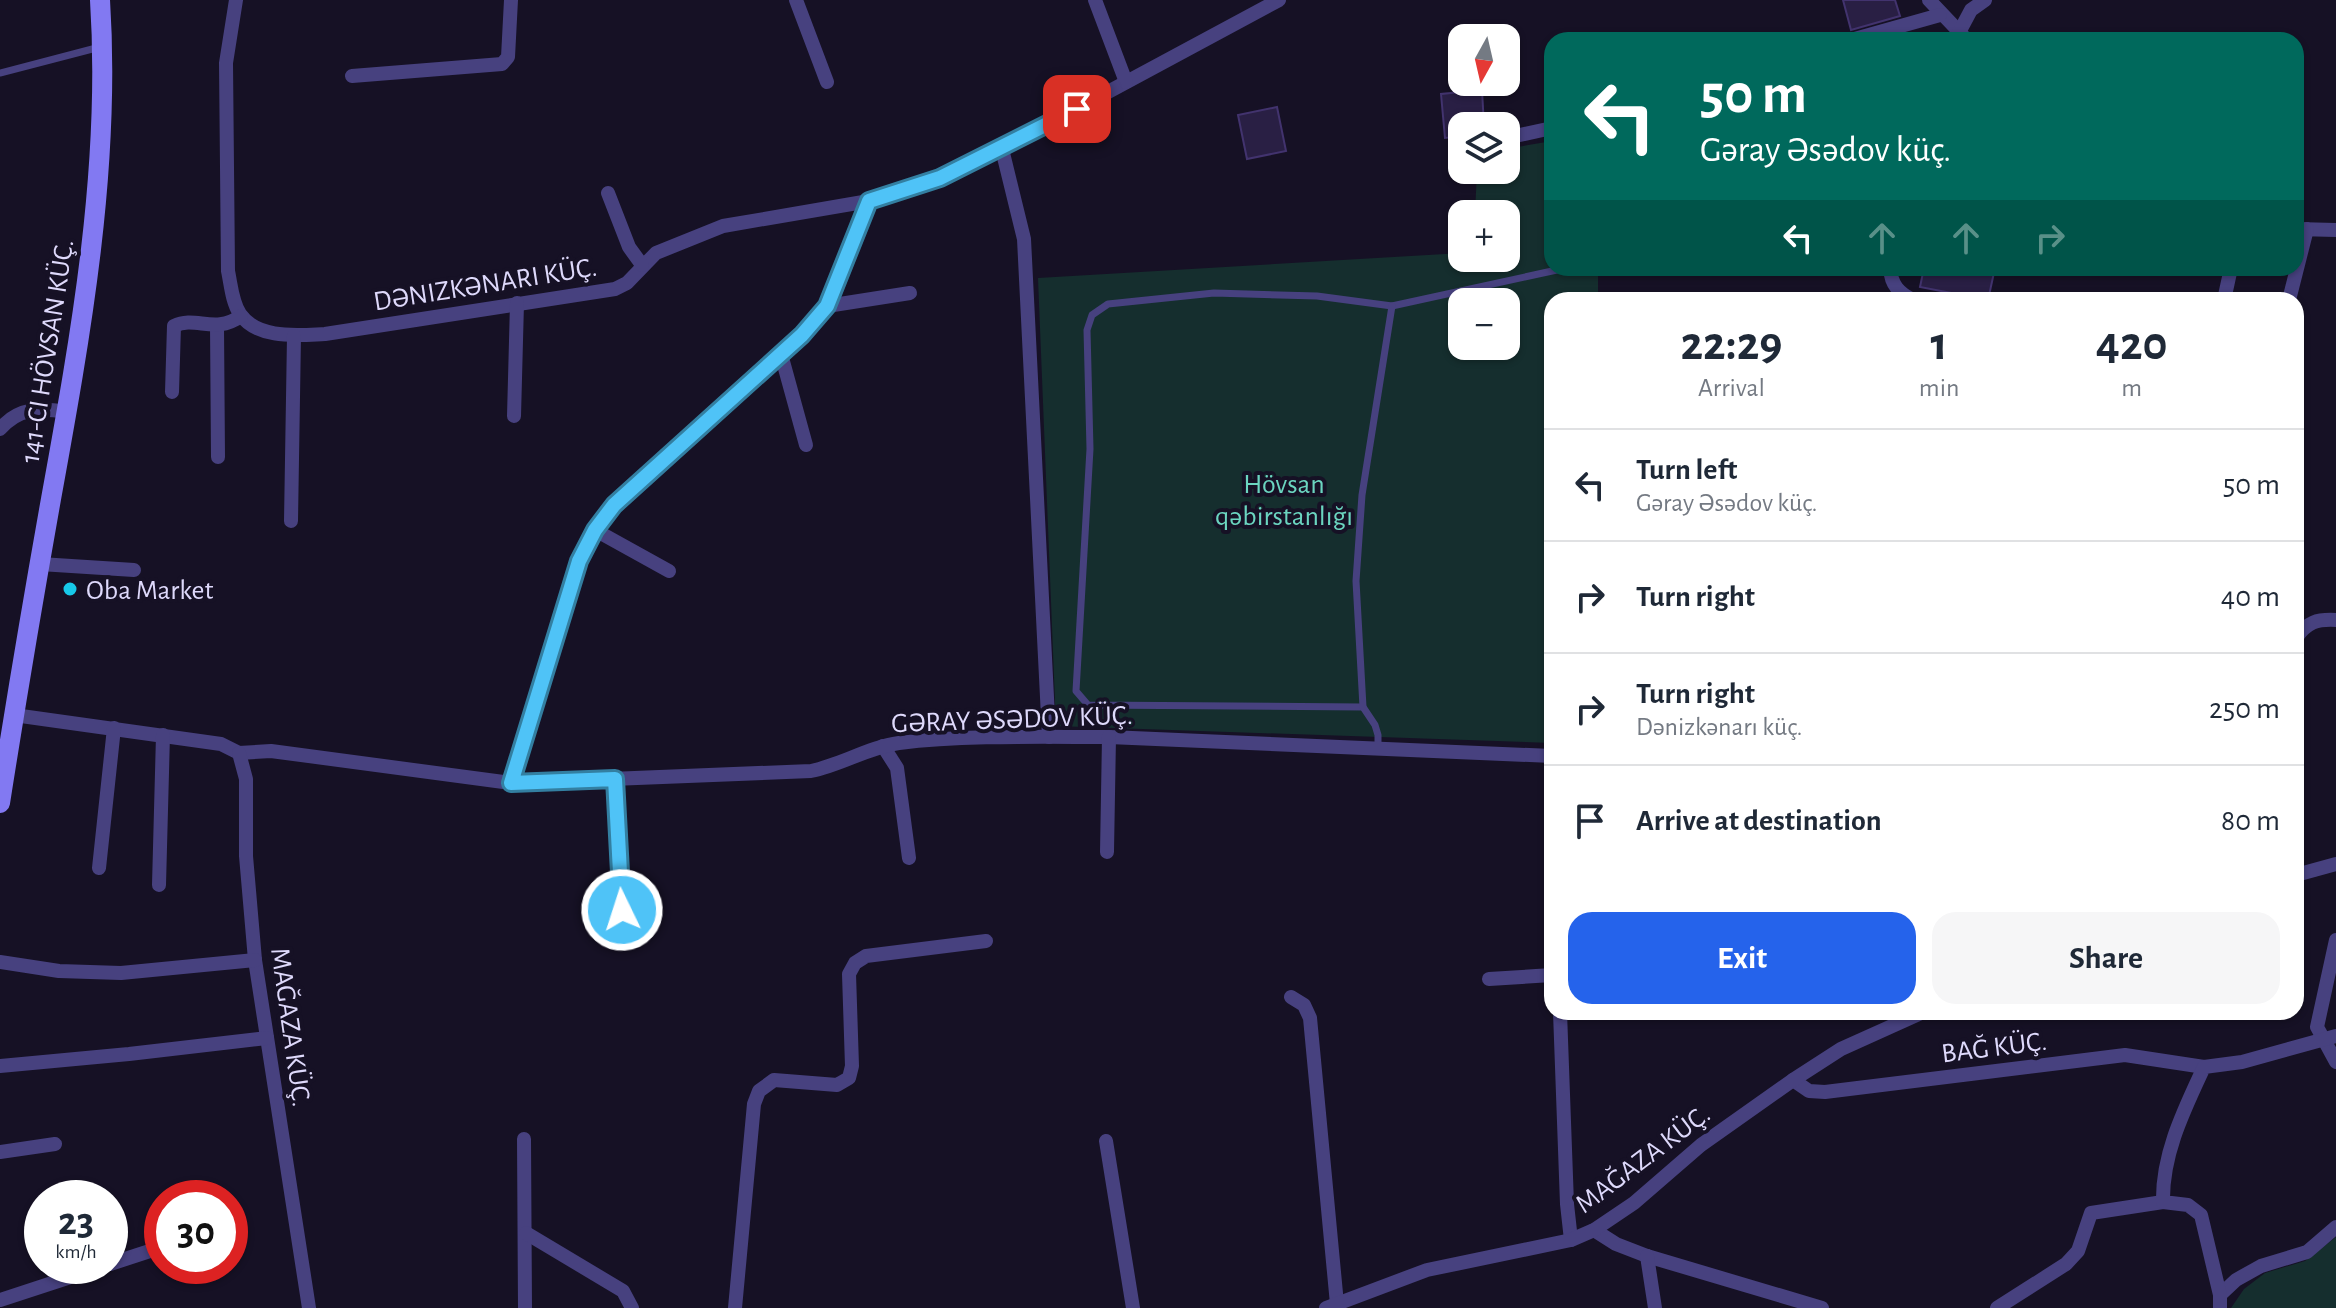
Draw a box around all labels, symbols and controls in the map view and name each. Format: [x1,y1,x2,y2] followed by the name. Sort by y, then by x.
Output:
[1448,24,1520,96] north arrow
[1448,24,1520,360] map controls
[1568,64,1672,168] icon: left
[1700,67,1807,123] text: 50 m
[1043,75,1111,143] pin
[1055,87,1099,131] icon: arrive
[1448,112,1520,184] button: layers
[1700,132,1951,168] text: Gəray Əsədov küç.
[1448,200,1520,272] button: +
[1776,216,1820,260] icon: left
[1860,216,1904,260] icon: ahead
[1944,216,1988,260] icon: ahead
[2028,216,2072,260] icon: right
[14,237,80,465] street label: 141-CI HÖVSAN KÜÇ.
[371,252,599,316] street label: DƏNIZKƏNARI KÜÇ.
[1448,288,1520,360] button: −
[1680,321,1782,369] text: 22:29
[1930,321,1948,369] text: 1
[2096,321,2168,369] text: 420
[1698,375,1765,401] text: Arrival
[1919,375,1959,401] text: min
[2121,375,2142,401] text: m
[1636,455,1737,485] text: Turn left
[1568,463,1612,507] icon: left
[2223,470,2280,500] text: 50 m
[1215,471,1353,531] park label: Hövsan qəbirstanlığı
[1636,490,1817,516] text: Gəray Əsədov küç.
[1568,575,1612,619] icon: right
[86,577,213,605] place label: Oba Market
[61,580,79,598] marker: Oba Market
[1636,582,1755,612] text: Turn right
[2221,582,2280,612] text: 40 m
[1636,679,1755,709] text: Turn right
[1568,687,1612,731] icon: right
[2209,694,2280,724] text: 250 m
[891,700,1133,738] street label: GƏRAY ƏSƏDOV KÜÇ.
[1636,714,1802,740] text: Dənizkənarı küç.
[1568,799,1612,843] icon: arrive
[1636,806,1882,836] text: Arrive at destination
[2221,806,2280,836] text: 80 m
[580,868,664,952] position arrow
[1568,912,1916,1004] button: Exit
[1932,912,2280,1004] button: Share
[265,946,317,1109] street label: MAĞAZA KÜÇ.
[1940,1026,2049,1068] street label: BAĞ KÜÇ.
[1570,1099,1716,1219] street label: MAĞAZA KÜÇ.
[144,1180,248,1284] speed limit sign: 30
[58,1202,94,1242] text: 23
[55,1242,97,1262] text: km/h

